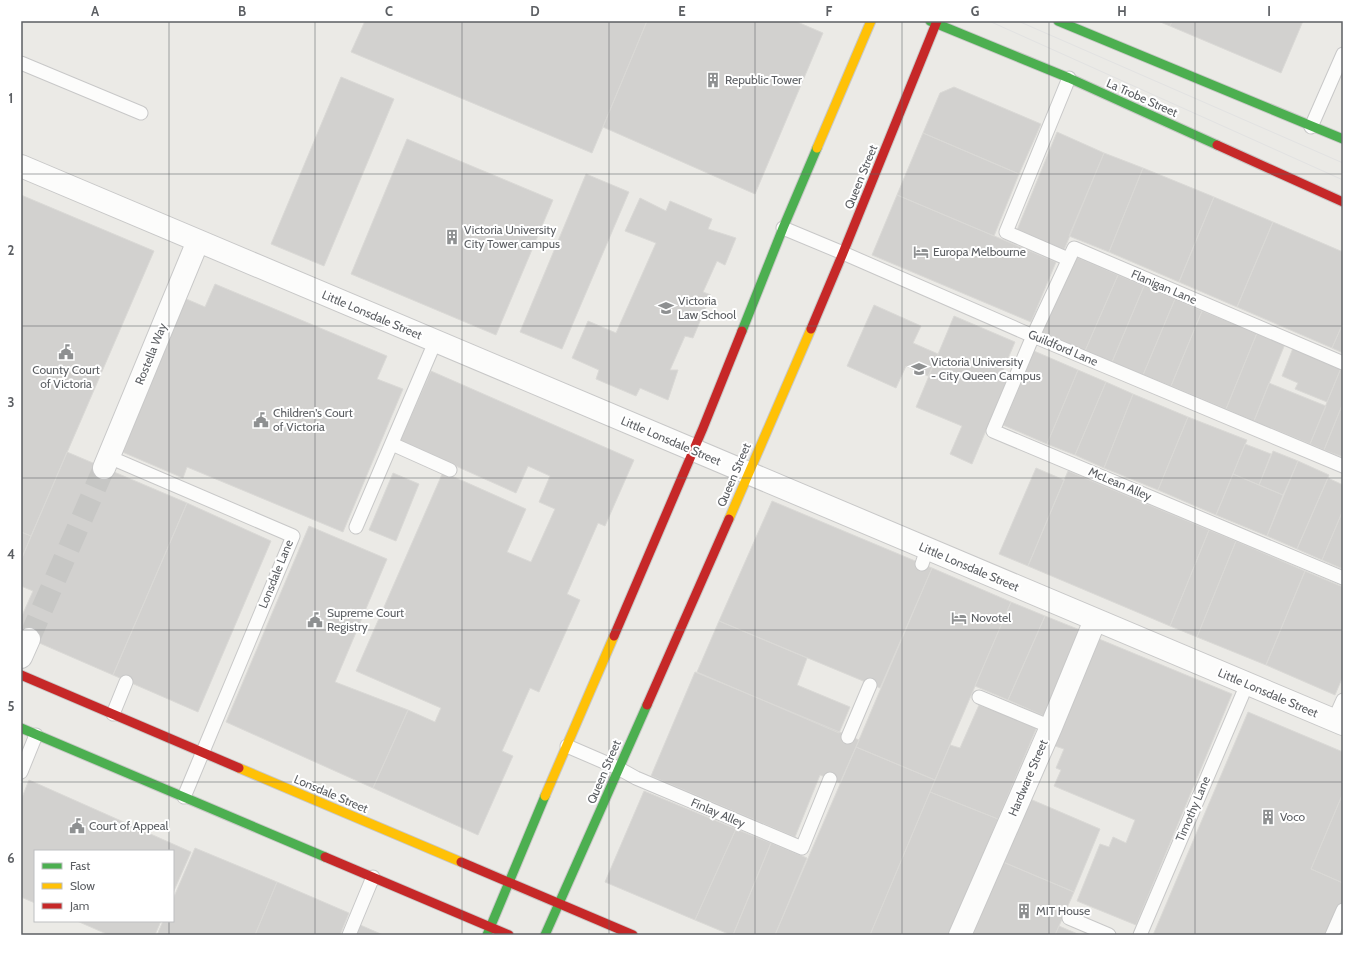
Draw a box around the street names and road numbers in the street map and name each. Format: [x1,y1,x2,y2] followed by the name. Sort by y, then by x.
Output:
[1104,75,1180,120] street label: La Trobe Street
[841,142,880,211] street label: Queen Street
[1129,266,1199,307] street label: Flanigan Lane
[320,287,425,342] street label: Little Lonsdale Street
[131,321,170,387] street label: Rostella Way
[1026,326,1100,369] street label: Guildford Lane
[619,413,724,468] street label: Little Lonsdale Street
[713,441,754,509] street label: Queen Street
[1086,464,1154,504] street label: McLean Alley
[255,537,296,610] street label: Lonsdale Lane
[917,539,1022,594] street label: Little Lonsdale Street
[1216,665,1321,720] street label: Little Lonsdale Street
[1005,737,1050,819] street label: Hardware Street
[583,738,624,806] street label: Queen Street
[292,771,371,816] street label: Lonsdale Street
[1172,774,1213,844] street label: Timothy Lane
[689,794,748,831] street label: Finlay Alley

